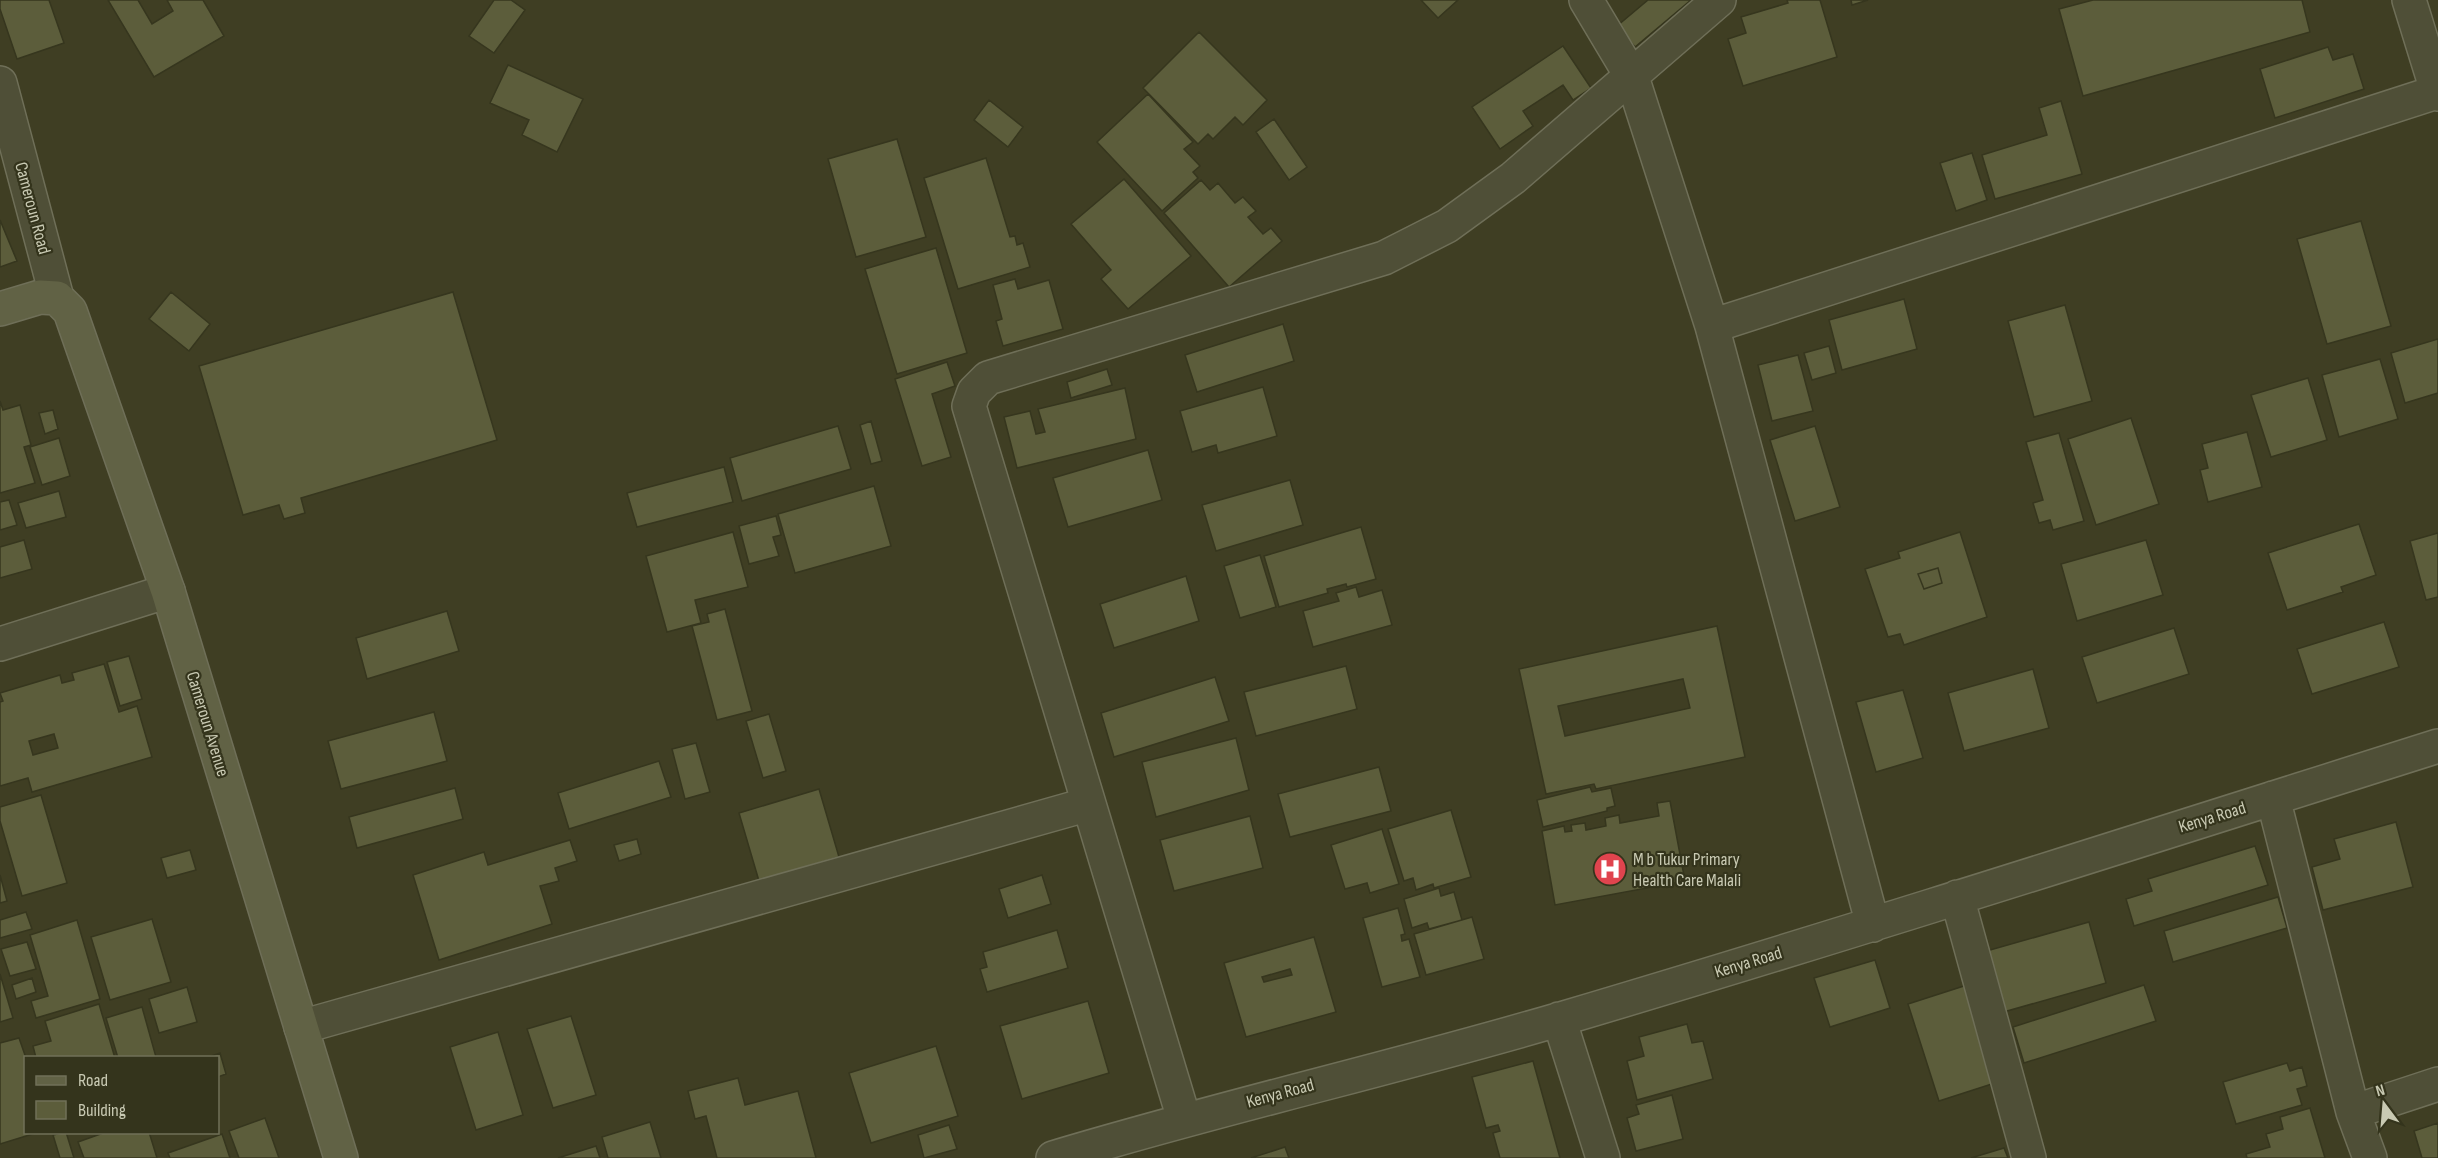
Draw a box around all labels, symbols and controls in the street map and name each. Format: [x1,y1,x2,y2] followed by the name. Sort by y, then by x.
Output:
[10,160,55,257] street label: Cameroun Road
[182,669,233,779] street label: Cameroun Avenue
[2176,797,2248,838] street label: Kenya Road
[1633,849,1741,891] place label: M b Tukur Primary Health Care Malali
[1592,851,1628,887] hospital icon: M b Tukur Primary Health Care Malali
[1712,942,1784,983] street label: Kenya Road
[24,1056,219,1134] legend
[78,1070,108,1091] text: Road
[1244,1074,1316,1113] street label: Kenya Road
[2354,1074,2414,1134] north arrow
[2374,1081,2387,1101] text: N
[78,1100,126,1121] text: Building

